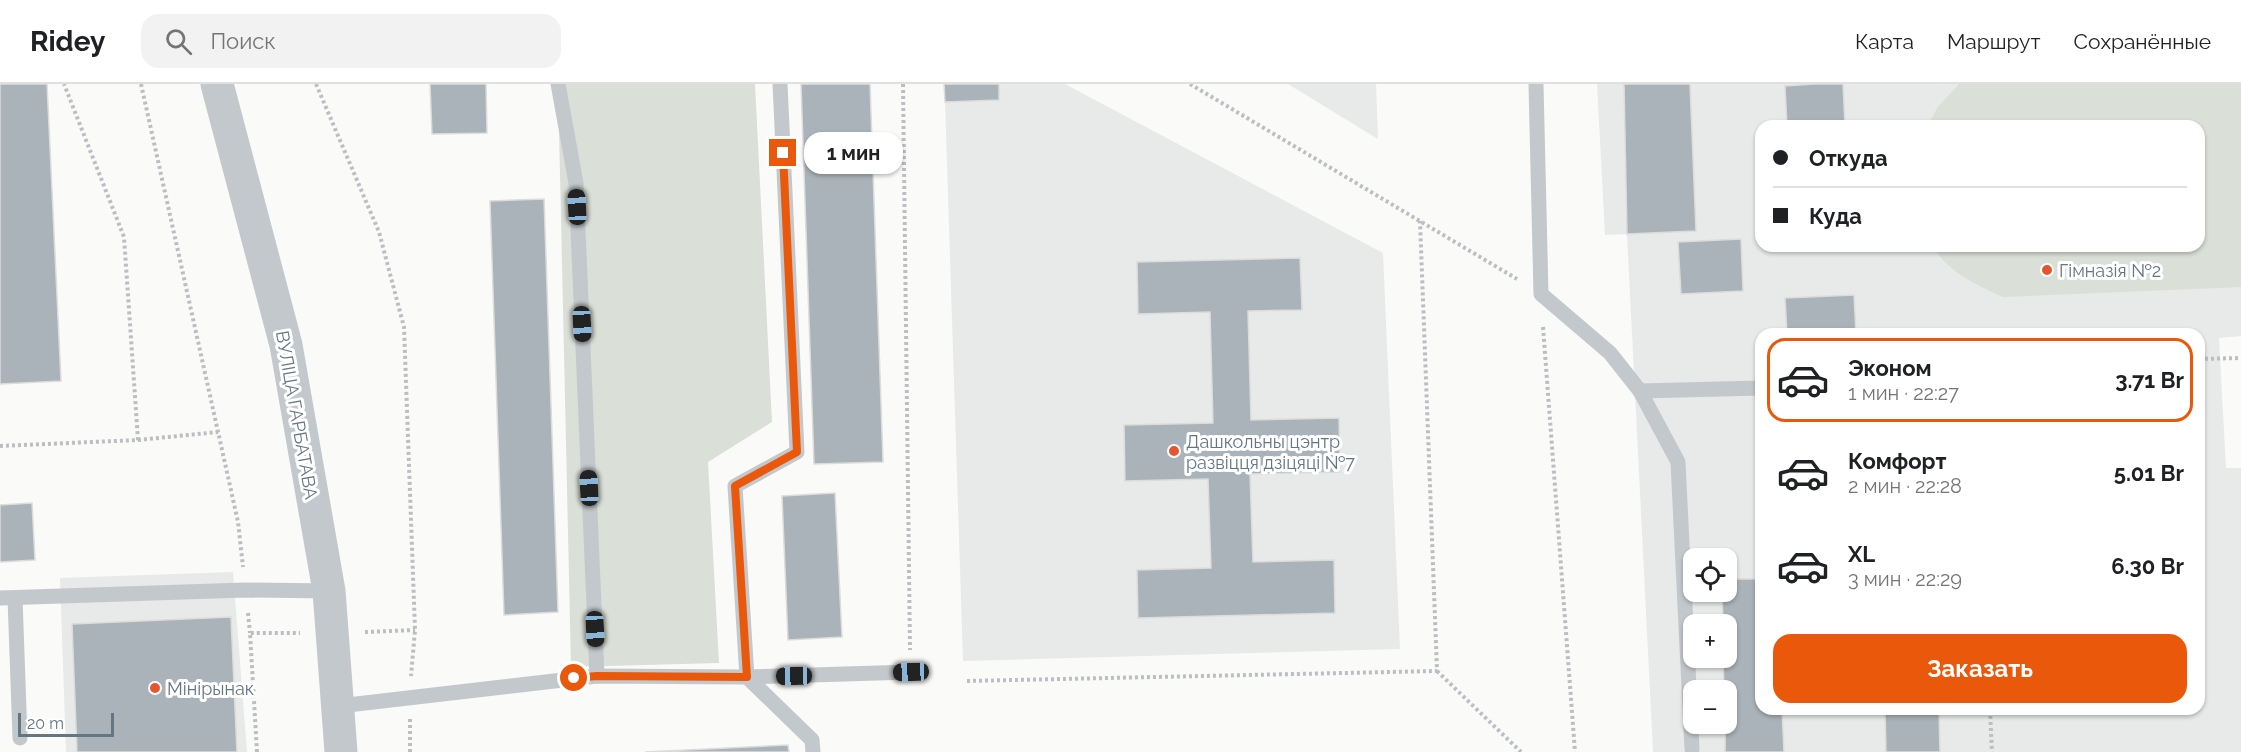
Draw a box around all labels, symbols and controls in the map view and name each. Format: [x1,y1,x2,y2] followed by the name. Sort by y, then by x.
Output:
[141,14,561,68] search box
[30,25,105,58] text: Ridey
[162,25,195,58] icon: search
[210,28,276,54] text: Поиск
[1855,29,1914,54] text: Карта
[1947,29,2040,54] text: Маршрут
[2073,29,2211,54] text: Сохранённые
[804,132,903,174] callout: 1 мин
[769,139,796,166] route end
[827,141,880,165] text: 1 мин
[1809,145,1888,171] text: Откуда
[567,189,587,225] car
[1809,203,1862,229] text: Куда
[2059,260,2161,281] place label: Гімназія №2
[2040,263,2054,277] marker: Гімназія №2
[572,306,592,342] car
[272,329,322,501] street label: ВУЛІЦА ГАРБАТАВА
[1776,353,1830,407] icon: car
[1848,355,1932,381] text: Эконом
[2115,367,2184,393] text: 3.71 Br
[1848,381,1959,405] text: 1 мин · 22:27
[1186,431,1355,473] place label: Дашкольны цэнтр развіцця дзіцяці №7
[1167,444,1181,458] marker: Дашкольны цэнтр развіцця дзіцяці №7
[1776,446,1830,500] icon: car
[1848,448,1946,474] text: Комфорт
[2114,460,2184,486] text: 5.01 Br
[579,470,599,506] car
[1848,474,1962,498] text: 2 мин · 22:28
[1776,539,1830,593] icon: car
[1848,541,1875,567] text: XL
[1683,548,1737,734] map controls
[1683,548,1737,602] button: locate
[2111,553,2184,579] text: 6.30 Br
[1848,567,1962,591] text: 3 мин · 22:29
[585,611,605,647] car
[1683,614,1737,668] button: +
[1773,634,2187,703] button: Заказать
[893,662,929,682] car
[560,664,587,691] route start
[776,667,812,685] car
[167,678,254,699] place label: Мінірынак
[1683,680,1737,734] button: −
[148,681,162,695] marker: Мінірынак
[18,710,114,738] scale bar
[27,714,64,733] text: 20 m

